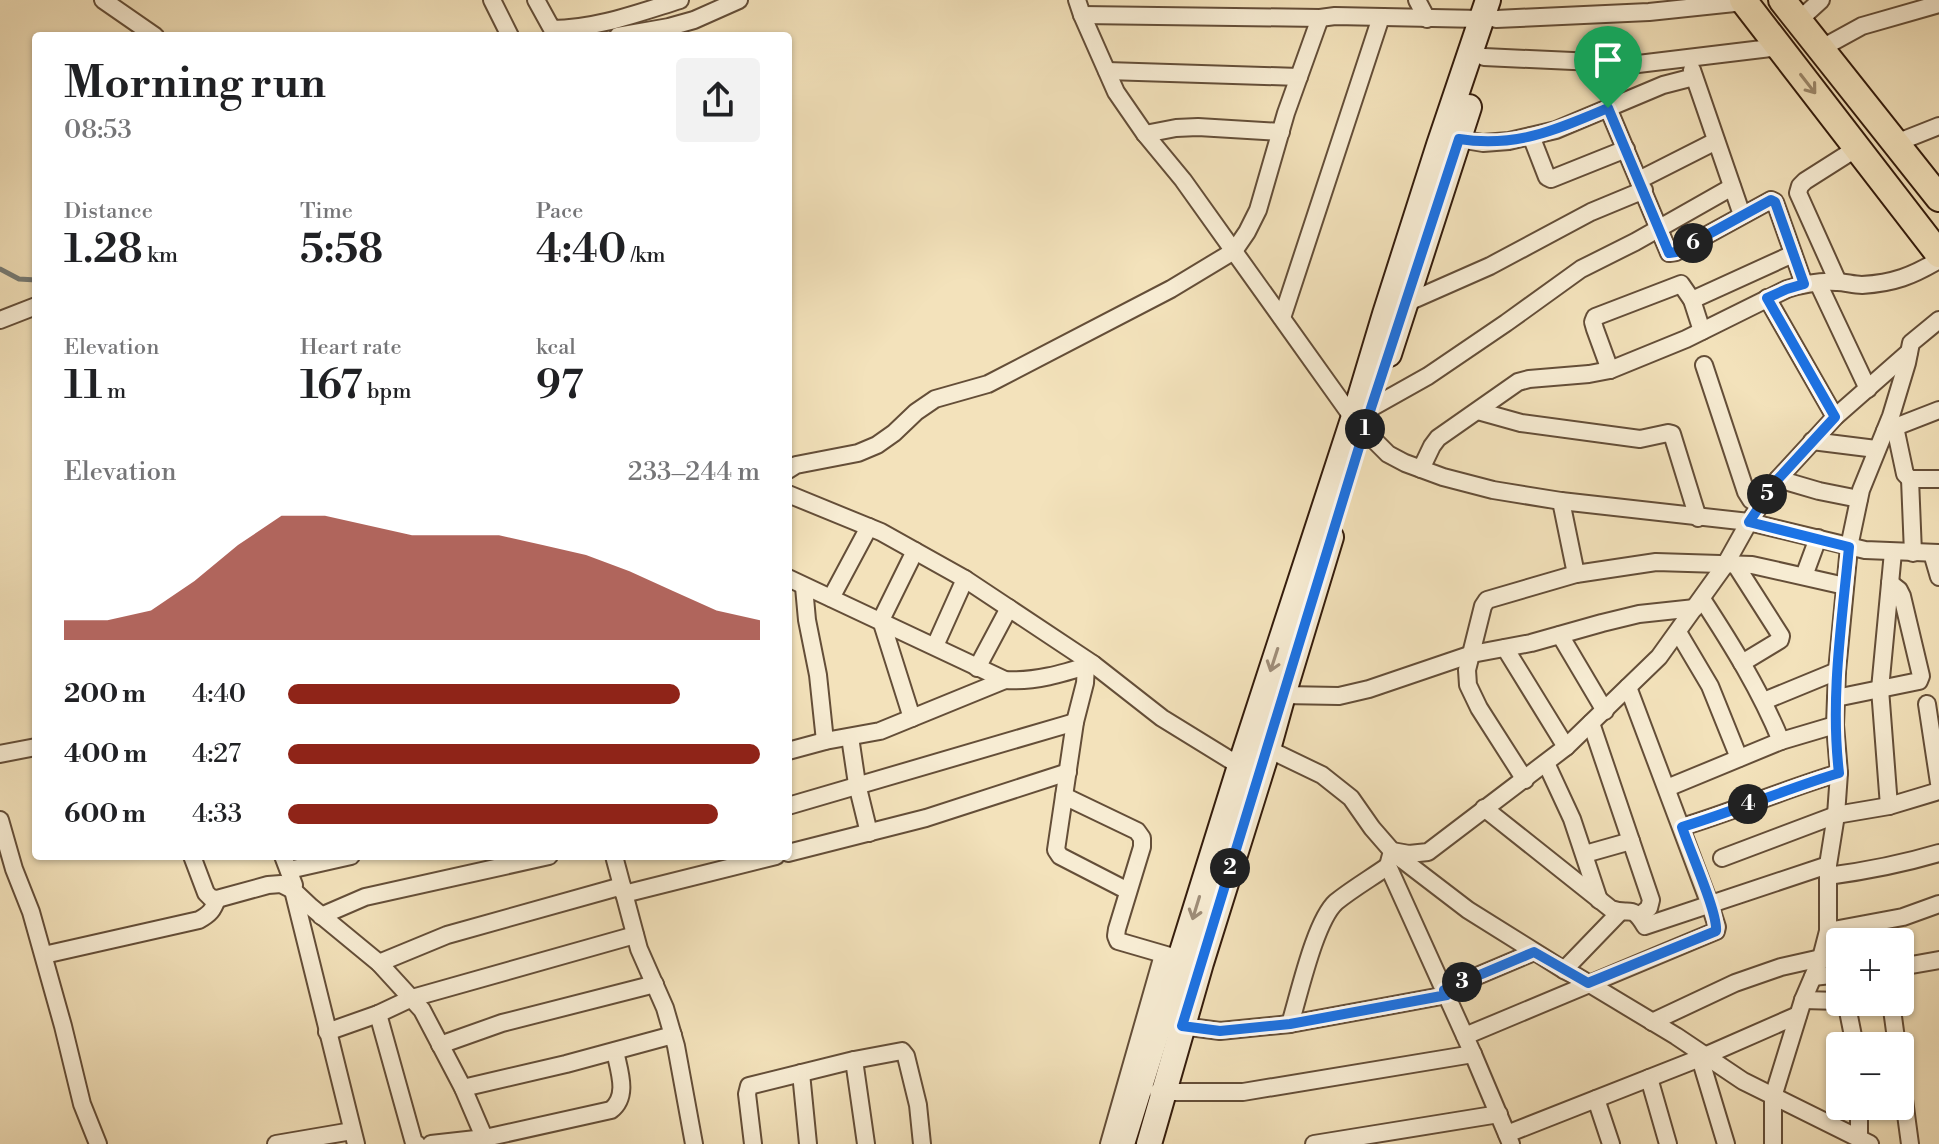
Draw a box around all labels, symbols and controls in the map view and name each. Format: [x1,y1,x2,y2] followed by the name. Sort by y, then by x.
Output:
[1574,26,1642,108] pin
[1586,38,1630,82] icon: arrive
[64,56,326,111] text: Morning run
[676,58,760,142] button: share
[1799,73,1816,94] one-way arrow
[64,114,132,146] text: 08:53
[64,198,153,225] text: Distance
[300,198,353,225] text: Time
[536,198,583,225] text: Pace
[1673,223,1713,263] pin: 6
[64,225,143,275] text: 1.28
[300,225,383,275] text: 5:58
[536,225,626,275] text: 4:40
[1686,229,1700,256] text: 6
[143,242,178,269] text: km
[626,242,666,269] text: /km
[64,334,159,361] text: Elevation
[300,334,402,361] text: Heart rate
[536,334,576,361] text: kcal
[64,361,102,411] text: 11
[300,361,362,411] text: 167
[536,361,583,411] text: 97
[102,378,126,405] text: m
[362,378,412,405] text: bpm
[1345,409,1385,449] pin: 1
[1360,415,1370,442] text: 1
[64,456,177,488] text: Elevation
[628,456,760,488] text: 233–244 m
[1747,474,1787,514] pin: 5
[1760,480,1774,507] text: 5
[1266,647,1281,672] one-way arrow
[64,678,146,710] text: 200 m
[192,678,246,710] text: 4:40
[64,738,147,770] text: 400 m
[192,738,241,770] text: 4:27
[1728,784,1768,824] pin: 4
[1741,790,1755,817] text: 4
[64,798,146,830] text: 600 m
[192,798,242,830] text: 4:33
[1210,848,1250,888] pin: 2
[1223,854,1237,881] text: 2
[1188,895,1202,920] one-way arrow
[1826,928,1914,1120] map controls
[1826,928,1914,1016] button: +
[1442,962,1482,1002] pin: 3
[1455,968,1469,995] text: 3
[1826,1032,1914,1120] button: −

